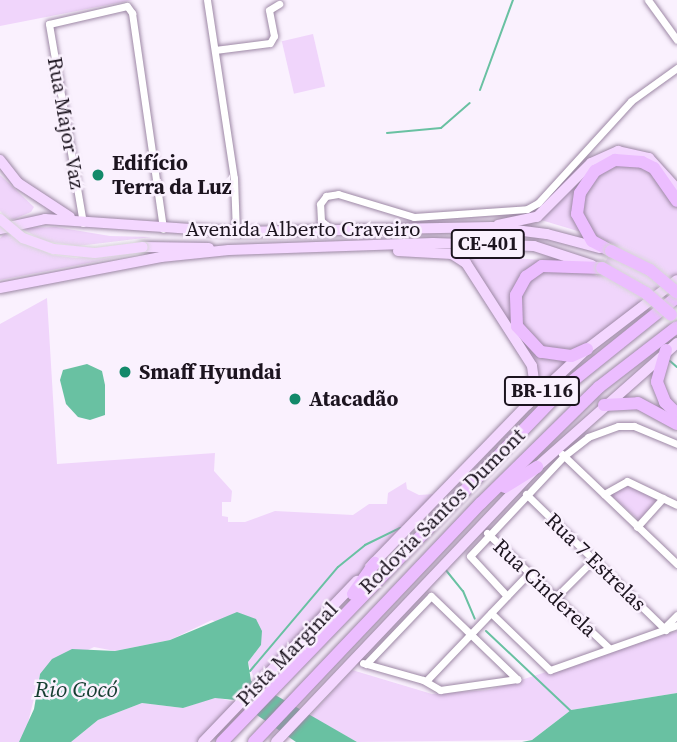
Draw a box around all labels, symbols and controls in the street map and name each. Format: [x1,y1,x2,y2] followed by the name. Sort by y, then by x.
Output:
[42,55,90,191] street label: Rua Major Vaz
[112,150,232,200] place label: Edifício Terra da Luz
[90,167,106,183] marker: Edifício Terra da Luz
[186,216,420,242] street label: Avenida Alberto Craveiro
[449,228,526,260] road number: CE-401
[139,359,282,385] place label: Smaff Hyundai
[117,364,133,380] marker: Smaff Hyundai
[504,376,580,406] road number: BR-116
[309,386,398,412] place label: Atacadão
[287,391,303,407] marker: Atacadão
[354,423,530,599] street label: Rodovia Santos Dumont
[540,508,652,616] street label: Rua 7 Estrelas
[488,534,602,642] street label: Rua Cinderela
[231,597,343,711] street label: Pista Marginal
[34,675,118,703] water label: Rio Cocó

